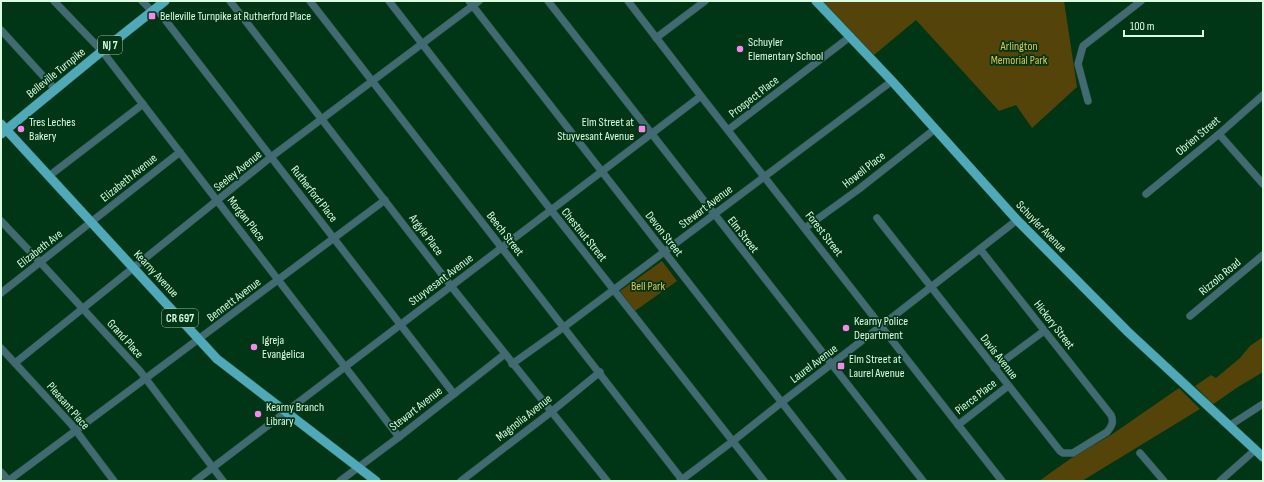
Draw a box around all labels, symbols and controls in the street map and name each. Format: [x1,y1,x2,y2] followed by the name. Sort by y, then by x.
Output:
[160,9,311,24] place label: Belleville Turnpike at Rutherford Place
[147,11,157,21] marker: Belleville Turnpike at Rutherford Place
[1124,12,1203,38] scale bar
[1130,19,1155,34] text: 100 m
[748,35,823,64] place label: Schuyler Elementary School
[98,36,122,54] road number: NJ 7
[991,39,1048,68] park label: Arlington Memorial Park
[735,44,745,54] marker: Schuyler Elementary School
[24,45,89,101] street label: Belleville Turnpike
[726,73,782,121] street label: Prospect Place
[1173,113,1224,159] street label: Obrien Street
[29,115,75,144] place label: Tres Leches Bakery
[557,115,634,144] place label: Elm Street at Stuyvesant Avenue
[16,124,26,134] marker: Tres Leches Bakery
[637,124,647,134] marker: Elm Street at Stuyvesant Avenue
[211,147,265,195] street label: Seeley Avenue
[840,148,889,191] street label: Howell Place
[98,151,160,205] street label: Elizabeth Avenue
[287,163,341,225] street label: Rutherford Place
[676,182,736,232] street label: Stewart Avenue
[224,193,268,245] street label: Morgan Place
[1013,198,1070,256] street label: Schuyler Avenue
[558,205,610,265] street label: Chestnut Street
[483,209,527,259] street label: Beech Street
[642,209,686,260] street label: Devon Street
[802,209,846,260] street label: Forest Street
[405,210,447,259] street label: Argyle Place
[724,214,762,256] street label: Elm Street
[14,227,66,271] street label: Elizabeth Ave
[130,247,182,301] street label: Kearny Avenue
[406,251,476,309] street label: Stuyvesant Avenue
[1196,255,1244,299] street label: Rizzolo Road
[204,275,264,325] street label: Bennett Avenue
[631,279,665,294] park label: Bell Park
[1030,298,1078,353] street label: Hickory Street
[162,309,198,327] road number: CR 697
[854,314,908,343] place label: Kearny Police Department
[104,316,147,362] street label: Grand Place
[841,323,851,333] marker: Kearny Police Department
[977,332,1021,383] street label: Davis Avenue
[262,333,305,362] place label: Igreja Evangelica
[787,341,841,387] street label: Laurel Avenue
[249,342,259,352] marker: Igreja Evangelica
[849,352,905,381] place label: Elm Street at Laurel Avenue
[836,361,846,371] marker: Elm Street at Laurel Avenue
[952,376,1000,418] street label: Pierce Place
[43,379,93,433] street label: Pleasant Place
[386,384,446,434] street label: Stewart Avenue
[493,391,555,445] street label: Magnolia Avenue
[266,400,324,429] place label: Kearny Branch Library
[253,409,263,419] marker: Kearny Branch Library

